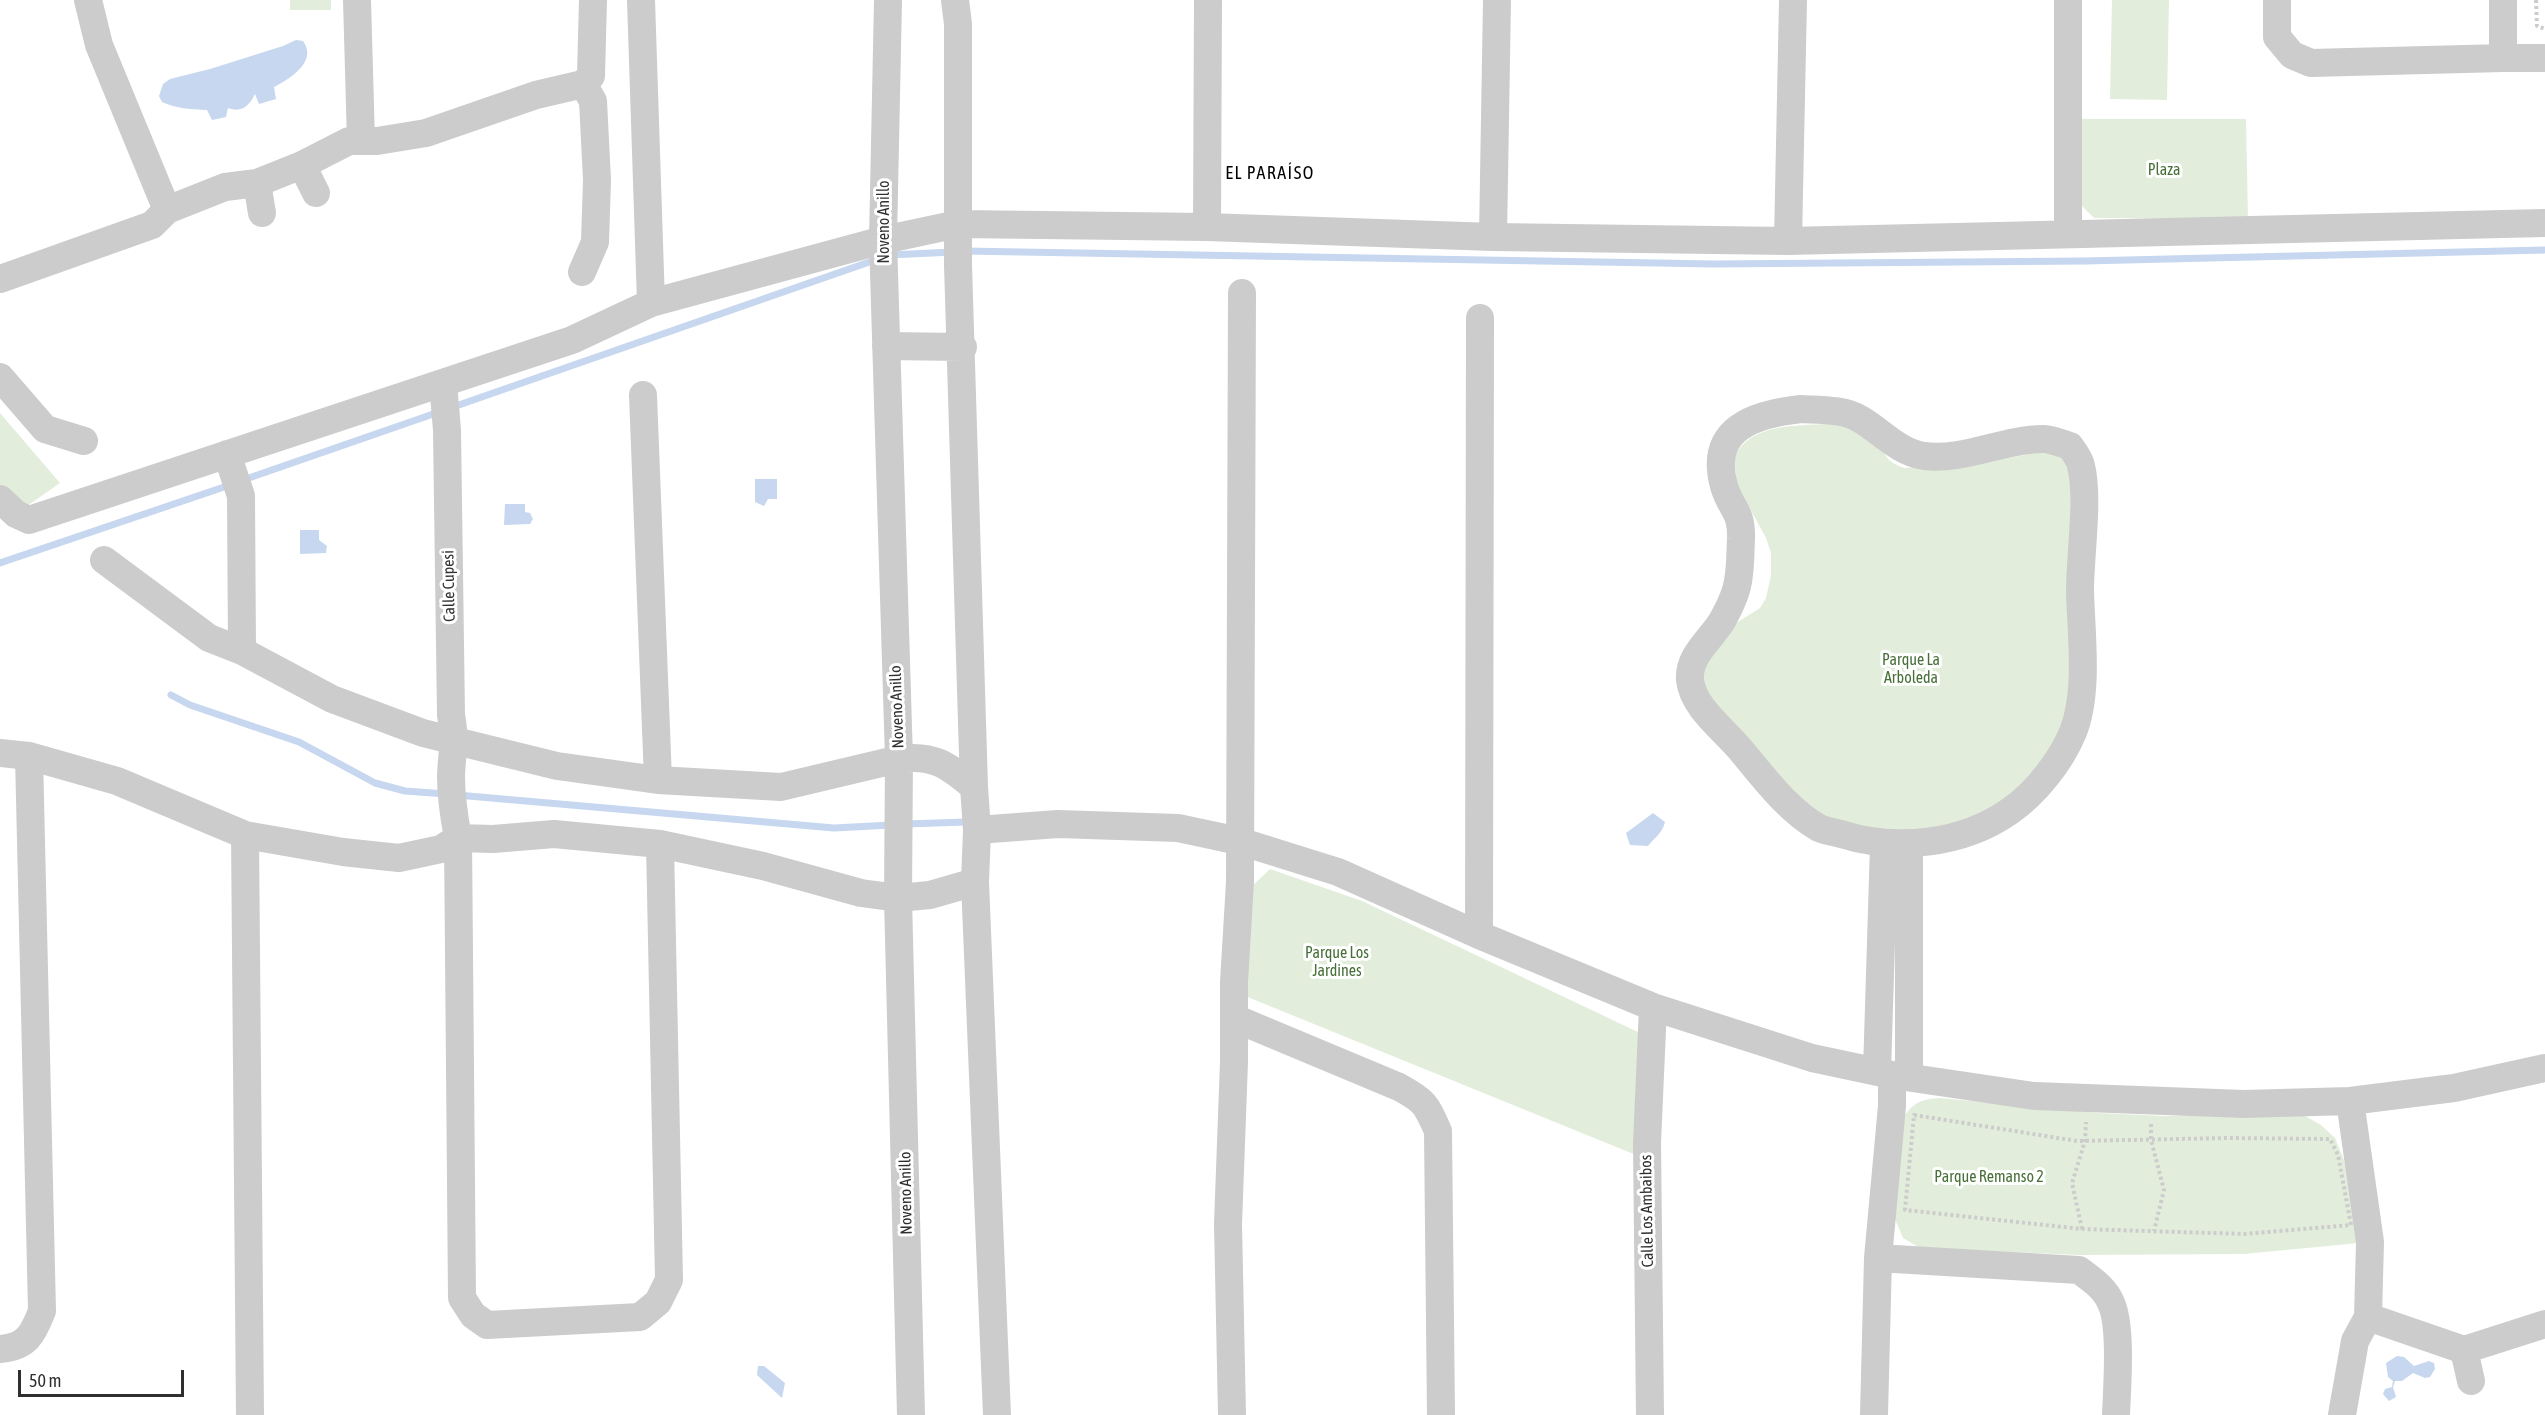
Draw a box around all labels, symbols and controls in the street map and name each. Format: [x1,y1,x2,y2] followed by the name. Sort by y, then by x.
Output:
[2148,160,2180,180] park label: Plaza
[1225,162,1315,184] district label: EL PARAÍSO
[874,180,894,264] street label: Noveno Anillo
[439,550,459,622] street label: Calle Cupesi
[1882,650,1940,688] park label: Parque La Arboleda
[886,665,908,749] street label: Noveno Anillo
[1305,943,1369,981] park label: Parque Los Jardines
[896,1151,916,1235] street label: Noveno Anillo
[1636,1154,1658,1268] street label: Calle Los Ambaibos
[1934,1167,2044,1187] park label: Parque Remanso 2
[21,1358,188,1396] scale bar
[29,1370,61,1391] text: 50 m

